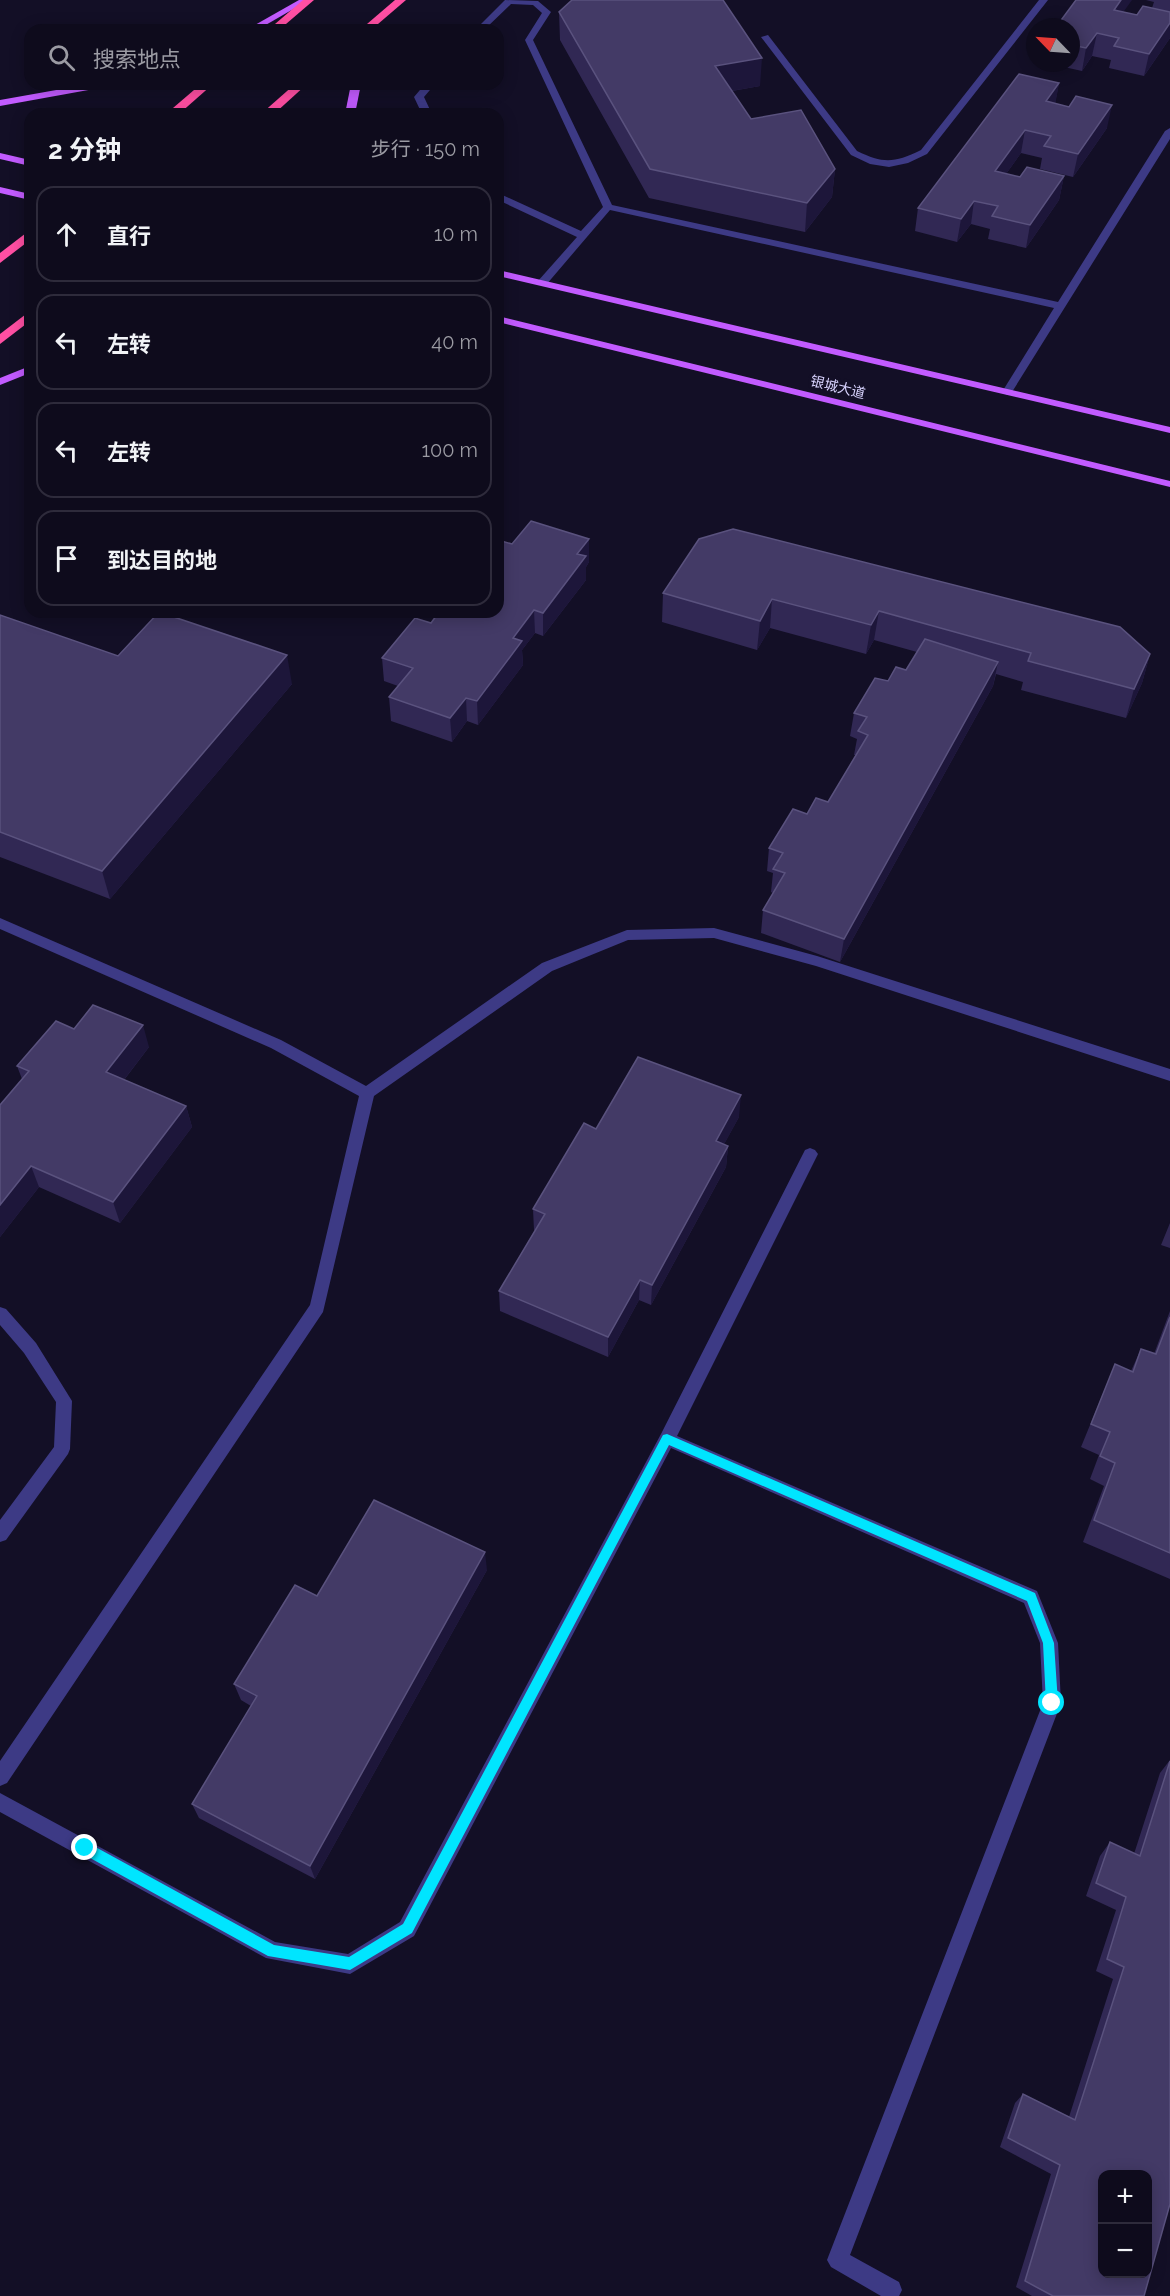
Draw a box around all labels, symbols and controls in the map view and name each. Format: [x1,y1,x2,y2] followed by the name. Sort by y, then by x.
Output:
[1026,18,1080,72] north arrow
[24,24,504,90] search box
[45,41,78,74] icon: search
[93,46,181,72] text: 搜索地点
[48,135,121,165] text: 2 分钟
[371,137,480,161] text: 步行 · 150 m
[50,218,83,251] icon: ahead
[434,222,478,246] text: 10 m
[107,223,151,249] text: 直行
[50,326,83,359] icon: left
[431,330,478,354] text: 40 m
[107,331,151,357] text: 左转
[809,372,867,402] street label: 银城大道
[50,434,83,467] icon: left
[421,438,478,462] text: 100 m
[107,439,151,465] text: 左转
[50,542,83,575] icon: arrive
[107,547,217,573] text: 到达目的地
[1038,1689,1064,1715] route start
[71,1834,97,1860] route end
[1098,2170,1152,2278] map controls
[1098,2170,1152,2224] button: +
[1098,2224,1152,2278] button: −

